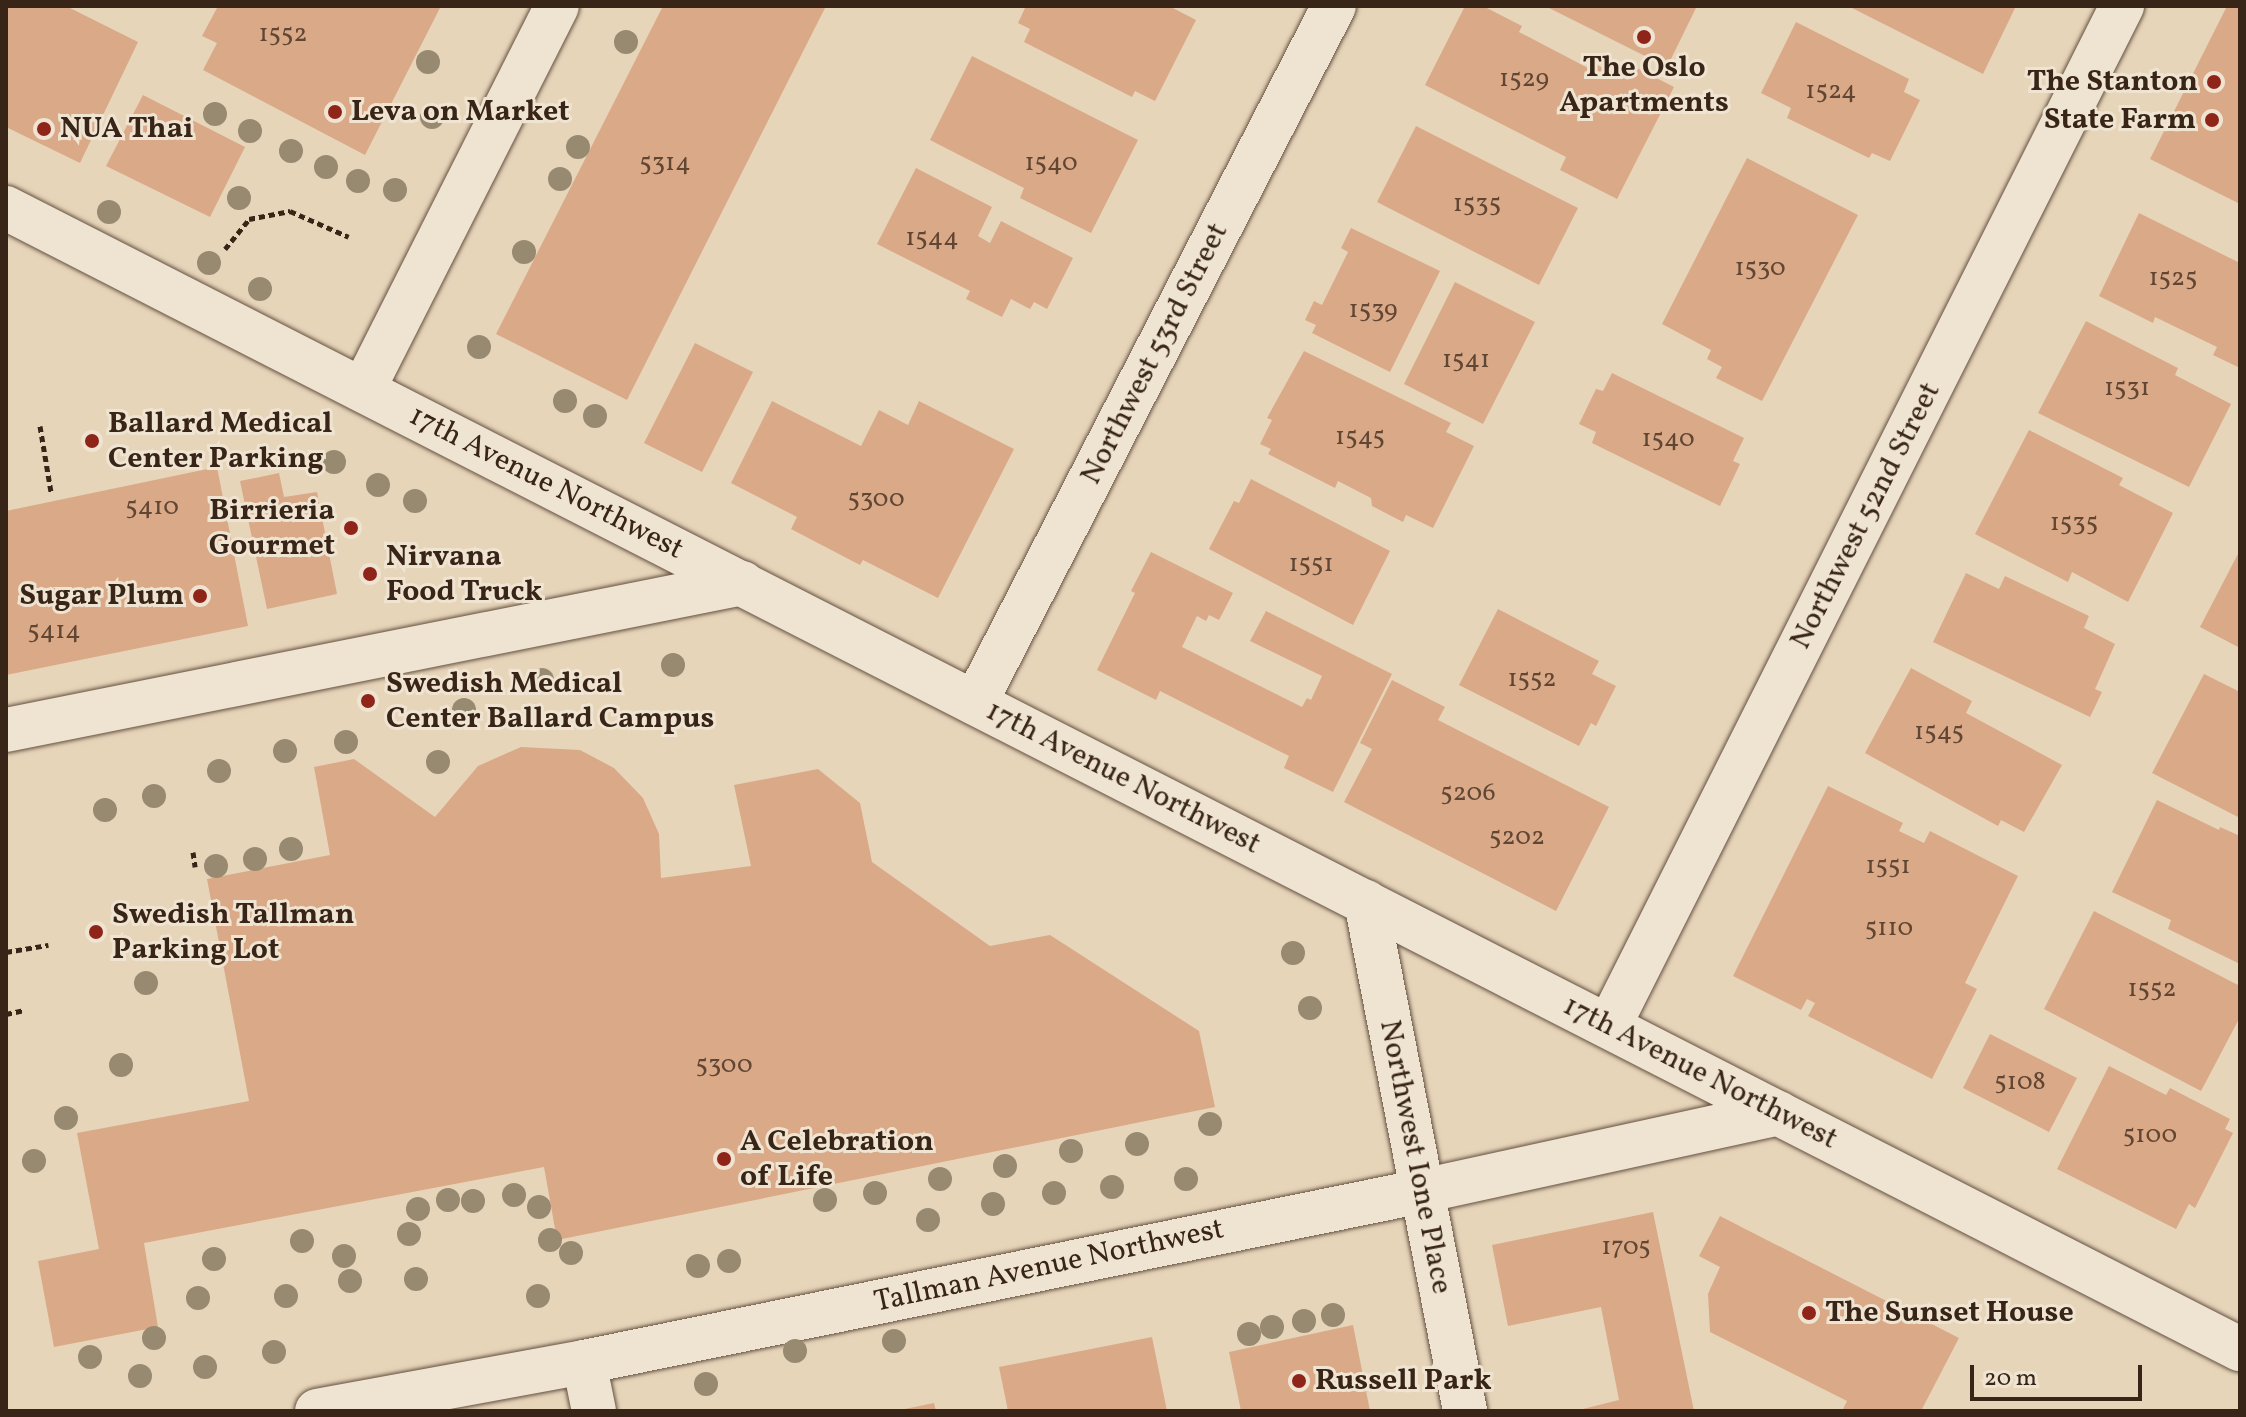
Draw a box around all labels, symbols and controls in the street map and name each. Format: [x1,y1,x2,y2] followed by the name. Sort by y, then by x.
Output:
[258,19,308,51] house number: 1552
[1635,28,1653,46] marker: The Oslo Apartments
[1559,50,1729,120] place label: The Oslo Apartments
[1499,64,1549,96] house number: 1529
[2027,64,2198,100] place label: The Stanton
[2205,73,2223,91] marker: The Stanton
[1805,76,1857,108] house number: 1524
[351,94,570,130] place label: Leva on Market
[2044,102,2196,138] place label: State Farm
[326,103,344,121] marker: Leva on Market
[60,111,194,147] place label: NUA Thai
[2203,111,2221,129] marker: State Farm
[35,120,53,138] marker: NUA Thai
[639,148,691,180] house number: 5314
[1024,148,1078,180] house number: 1540
[1453,189,1501,221] house number: 1535
[1073,217,1237,491] street label: Northwest 53rd Street
[905,223,959,255] house number: 1544
[1734,253,1786,285] house number: 1530
[2148,263,2198,295] house number: 1525
[1349,295,1397,327] house number: 1539
[1442,345,1490,377] house number: 1541
[2104,373,2150,405] house number: 1531
[1783,377,1949,655] street label: Northwest 52nd Street
[403,398,689,568] street label: 17th Avenue Northwest
[108,406,333,476] place label: Ballard Medical Center Parking
[1335,422,1385,454] house number: 1545
[1641,424,1695,456] house number: 1540
[83,432,101,450] marker: Ballard Medical Center Parking
[847,484,905,516] house number: 5300
[125,492,179,524] house number: 5410
[209,493,335,564] place label: Birrieria Gourmet
[2050,508,2098,540] house number: 1535
[342,519,360,537] marker: Birrieria Gourmet
[386,539,543,610] place label: Nirvana Food Truck
[1288,549,1334,581] house number: 1551
[361,565,379,583] marker: Nirvana Food Truck
[19,578,184,614] place label: Sugar Plum
[191,587,209,605] marker: Sugar Plum
[27,616,81,648] house number: 5414
[1507,664,1557,696] house number: 1552
[386,666,714,736] place label: Swedish Medical Center Ballard Campus
[357,690,379,712] marker: Swedish Medical Center Ballard Campus
[980,693,1266,863] street label: 17th Avenue Northwest
[1914,717,1964,749] house number: 1545
[1440,778,1496,810] house number: 5206
[1489,822,1545,854] house number: 5202
[1865,851,1911,883] house number: 1551
[112,897,355,968] place label: Swedish Tallman Parking Lot
[1865,913,1913,945] house number: 5110
[87,923,105,941] marker: Swedish Tallman Parking Lot
[2127,974,2177,1006] house number: 1552
[1557,988,1843,1158] street label: 17th Avenue Northwest
[1371,1017,1459,1297] street label: Northwest Ione Place
[695,1050,753,1082] house number: 5300
[1994,1067,2046,1099] house number: 5108
[2123,1120,2177,1152] house number: 5100
[740,1124,934,1194] place label: A Celebration of Life
[715,1150,733,1168] marker: A Celebration of Life
[871,1211,1227,1321] street label: Tallman Avenue Northwest
[1601,1232,1651,1264] house number: 1705
[1825,1295,2074,1331] place label: The Sunset House
[1800,1304,1818,1322] marker: The Sunset House
[1974,1349,2146,1399] scale bar
[1984,1362,2037,1396] text: 20 m
[1315,1363,1492,1399] place label: Russell Park
[1290,1372,1308,1390] marker: Russell Park

